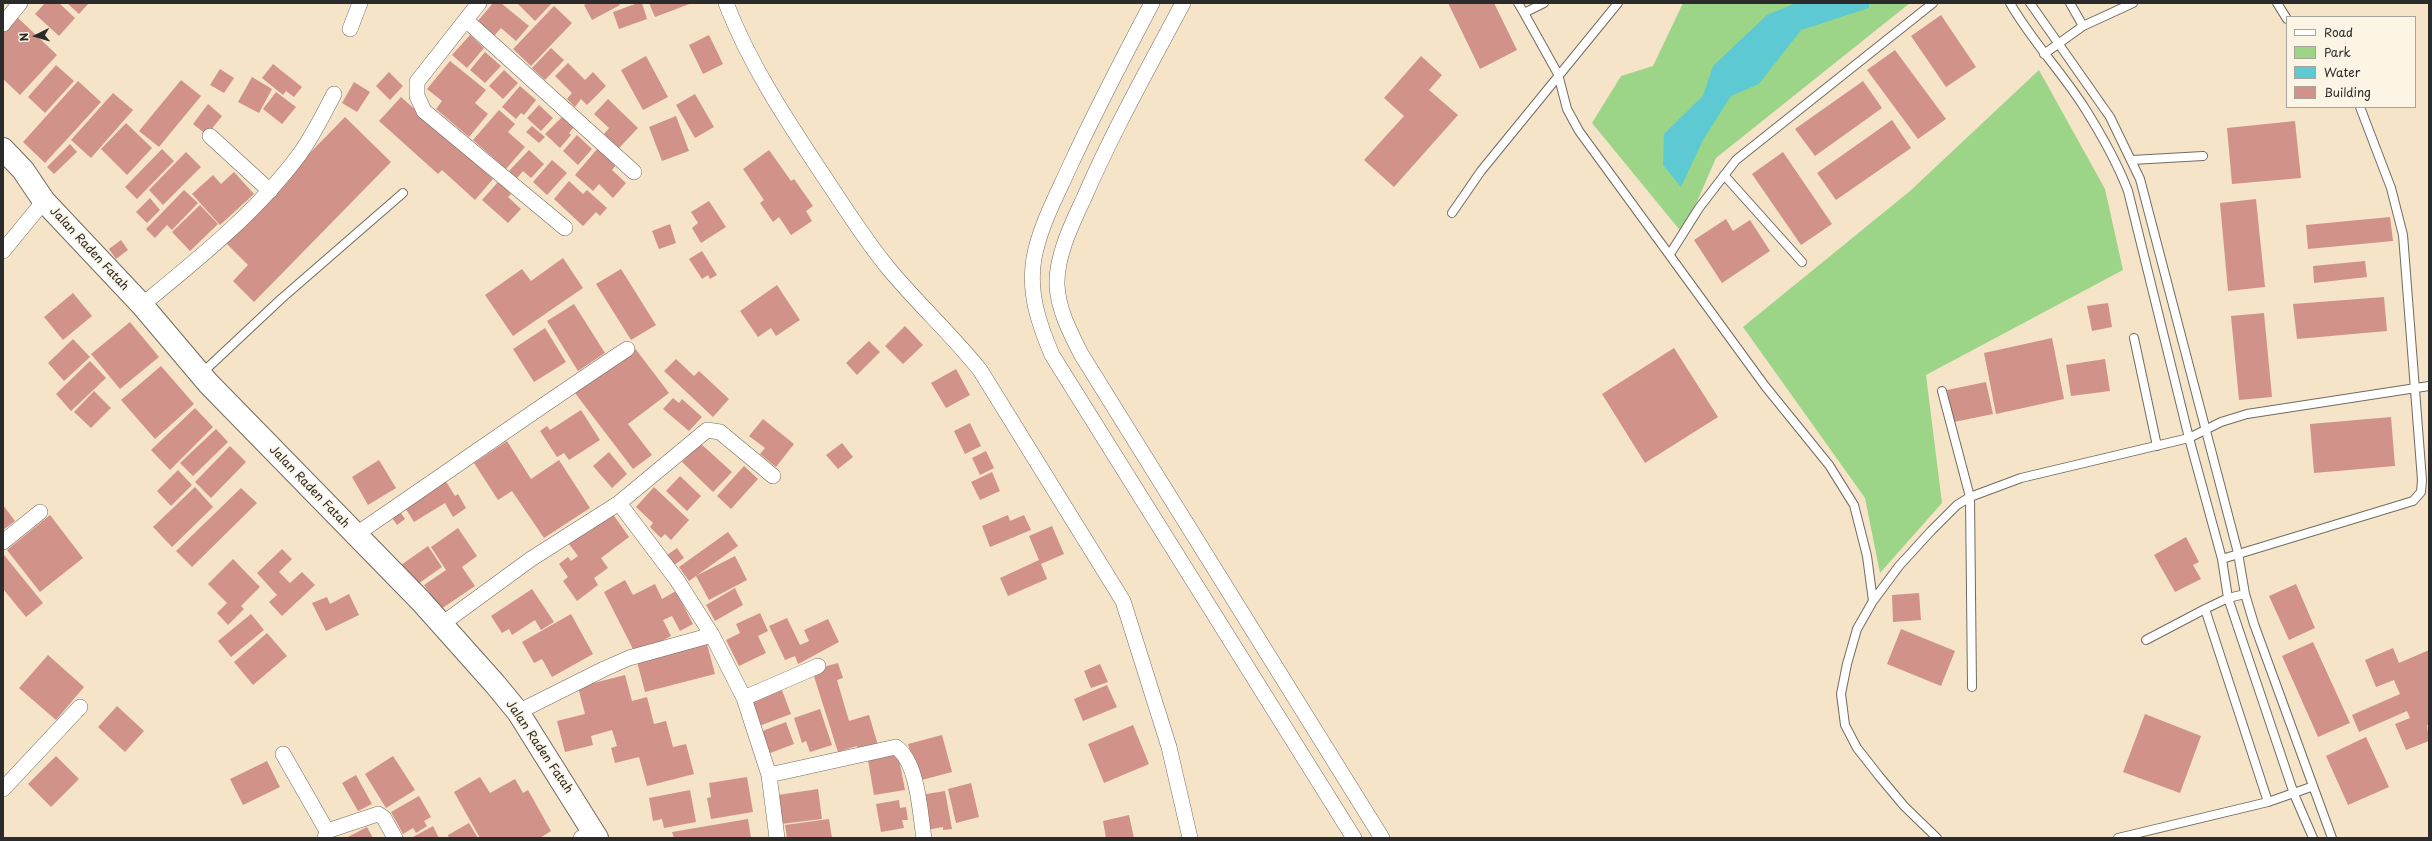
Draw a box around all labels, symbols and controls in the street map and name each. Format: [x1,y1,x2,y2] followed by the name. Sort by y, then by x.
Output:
[16,16,56,56] north arrow
[2286,16,2416,108] legend
[2324,23,2353,41] text: Road
[15,32,32,42] text: N
[2324,43,2351,61] text: Park
[2324,63,2360,81] text: Water
[2324,83,2371,101] text: Building
[46,204,132,294] street label: Jalan Raden Fatah
[266,443,352,531] street label: Jalan Raden Fatah
[502,698,576,796] street label: Jalan Raden Fatah

